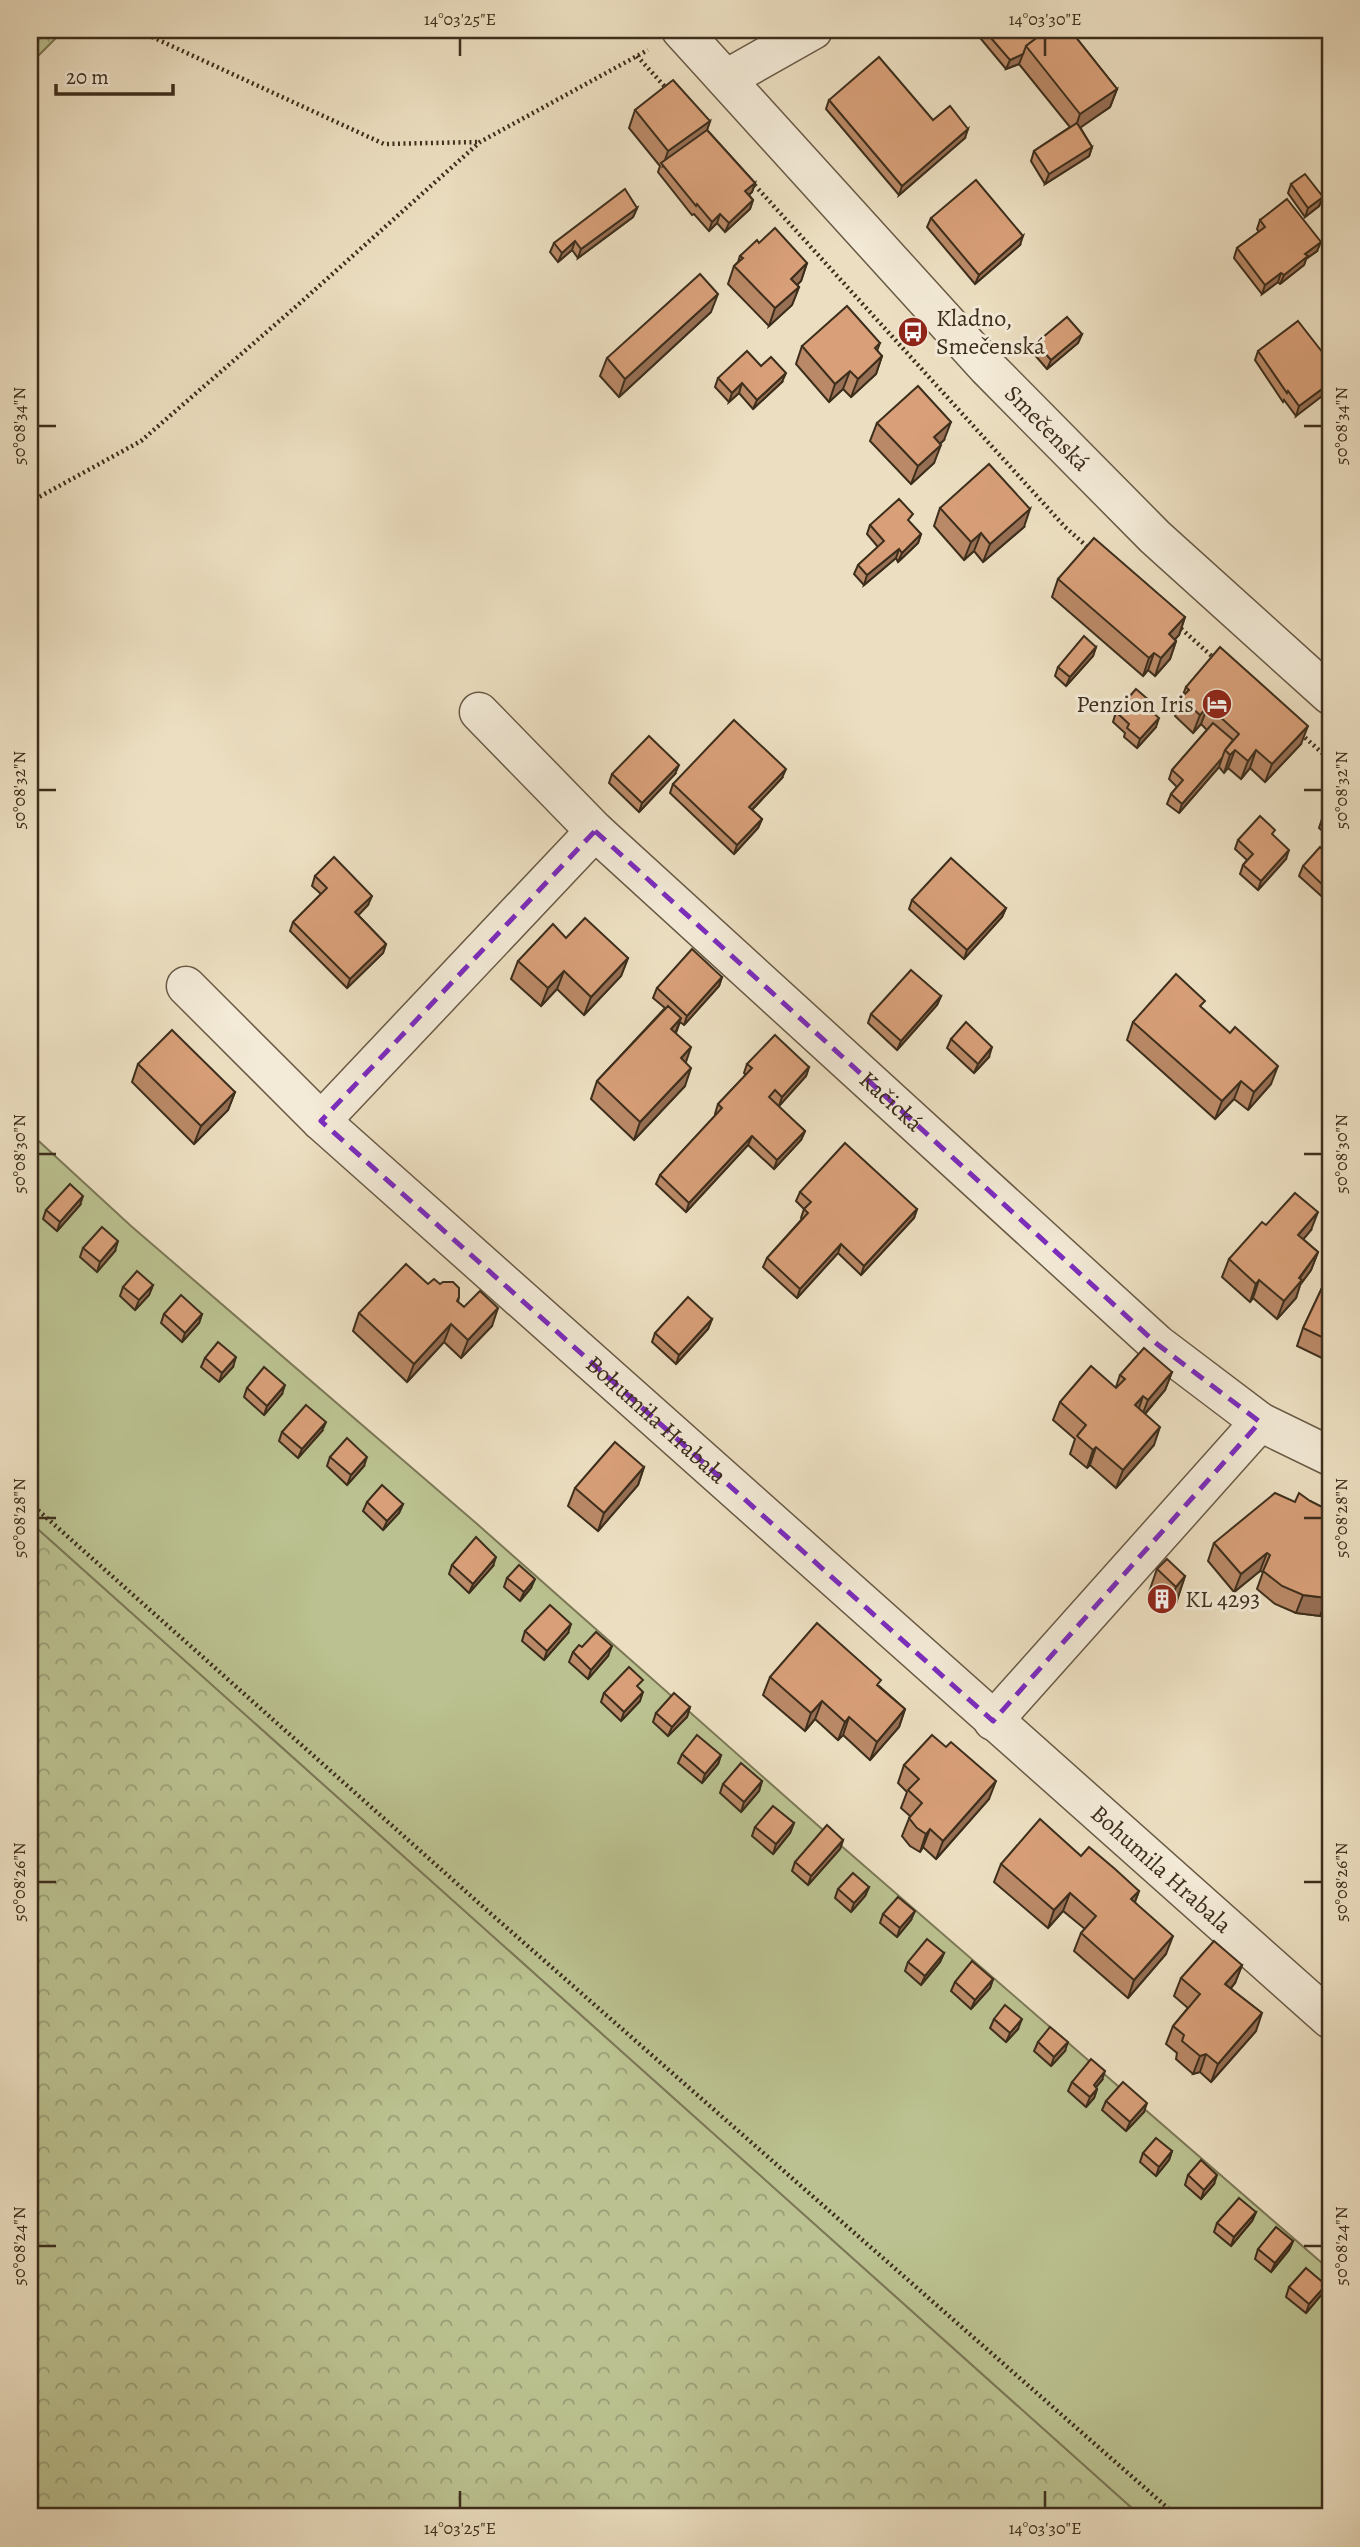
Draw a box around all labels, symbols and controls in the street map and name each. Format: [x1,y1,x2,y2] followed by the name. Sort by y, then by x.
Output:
[424,7,496,31] text: 14°03'25"E
[1008,7,1082,31] text: 14°03'30"E
[56,52,173,96] scale bar
[66,63,109,91] text: 20 m
[936,302,1046,362] place label: Kladno, Smečenská
[896,315,930,349] bus stop icon: Kladno, Smečenská
[998,378,1098,479] street label: Smečenská
[7,387,31,465] text: 50°08'34"N
[1329,387,1353,465] text: 50°08'34"N
[1200,687,1234,721] hotel icon: Penzion Iris
[1076,688,1194,720] place label: Penzion Iris
[7,751,31,829] text: 50°08'32"N
[1329,751,1353,829] text: 50°08'32"N
[852,1064,930,1139] street label: Kačická
[7,1114,31,1194] text: 50°08'30"N
[1329,1114,1353,1194] text: 50°08'30"N
[579,1348,735,1492] street label: Bohumila Hrabala
[7,1478,31,1558] text: 50°08'28"N
[1329,1478,1353,1558] text: 50°08'28"N
[1145,1582,1179,1616] building icon: KL 4293
[1185,1583,1260,1615] place label: KL 4293
[1084,1798,1239,1941] street label: Bohumila Hrabala
[7,1842,31,1922] text: 50°08'26"N
[1329,1842,1353,1922] text: 50°08'26"N
[7,2206,31,2286] text: 50°08'24"N
[1329,2206,1353,2286] text: 50°08'24"N
[424,2516,496,2540] text: 14°03'25"E
[1008,2516,1082,2540] text: 14°03'30"E

